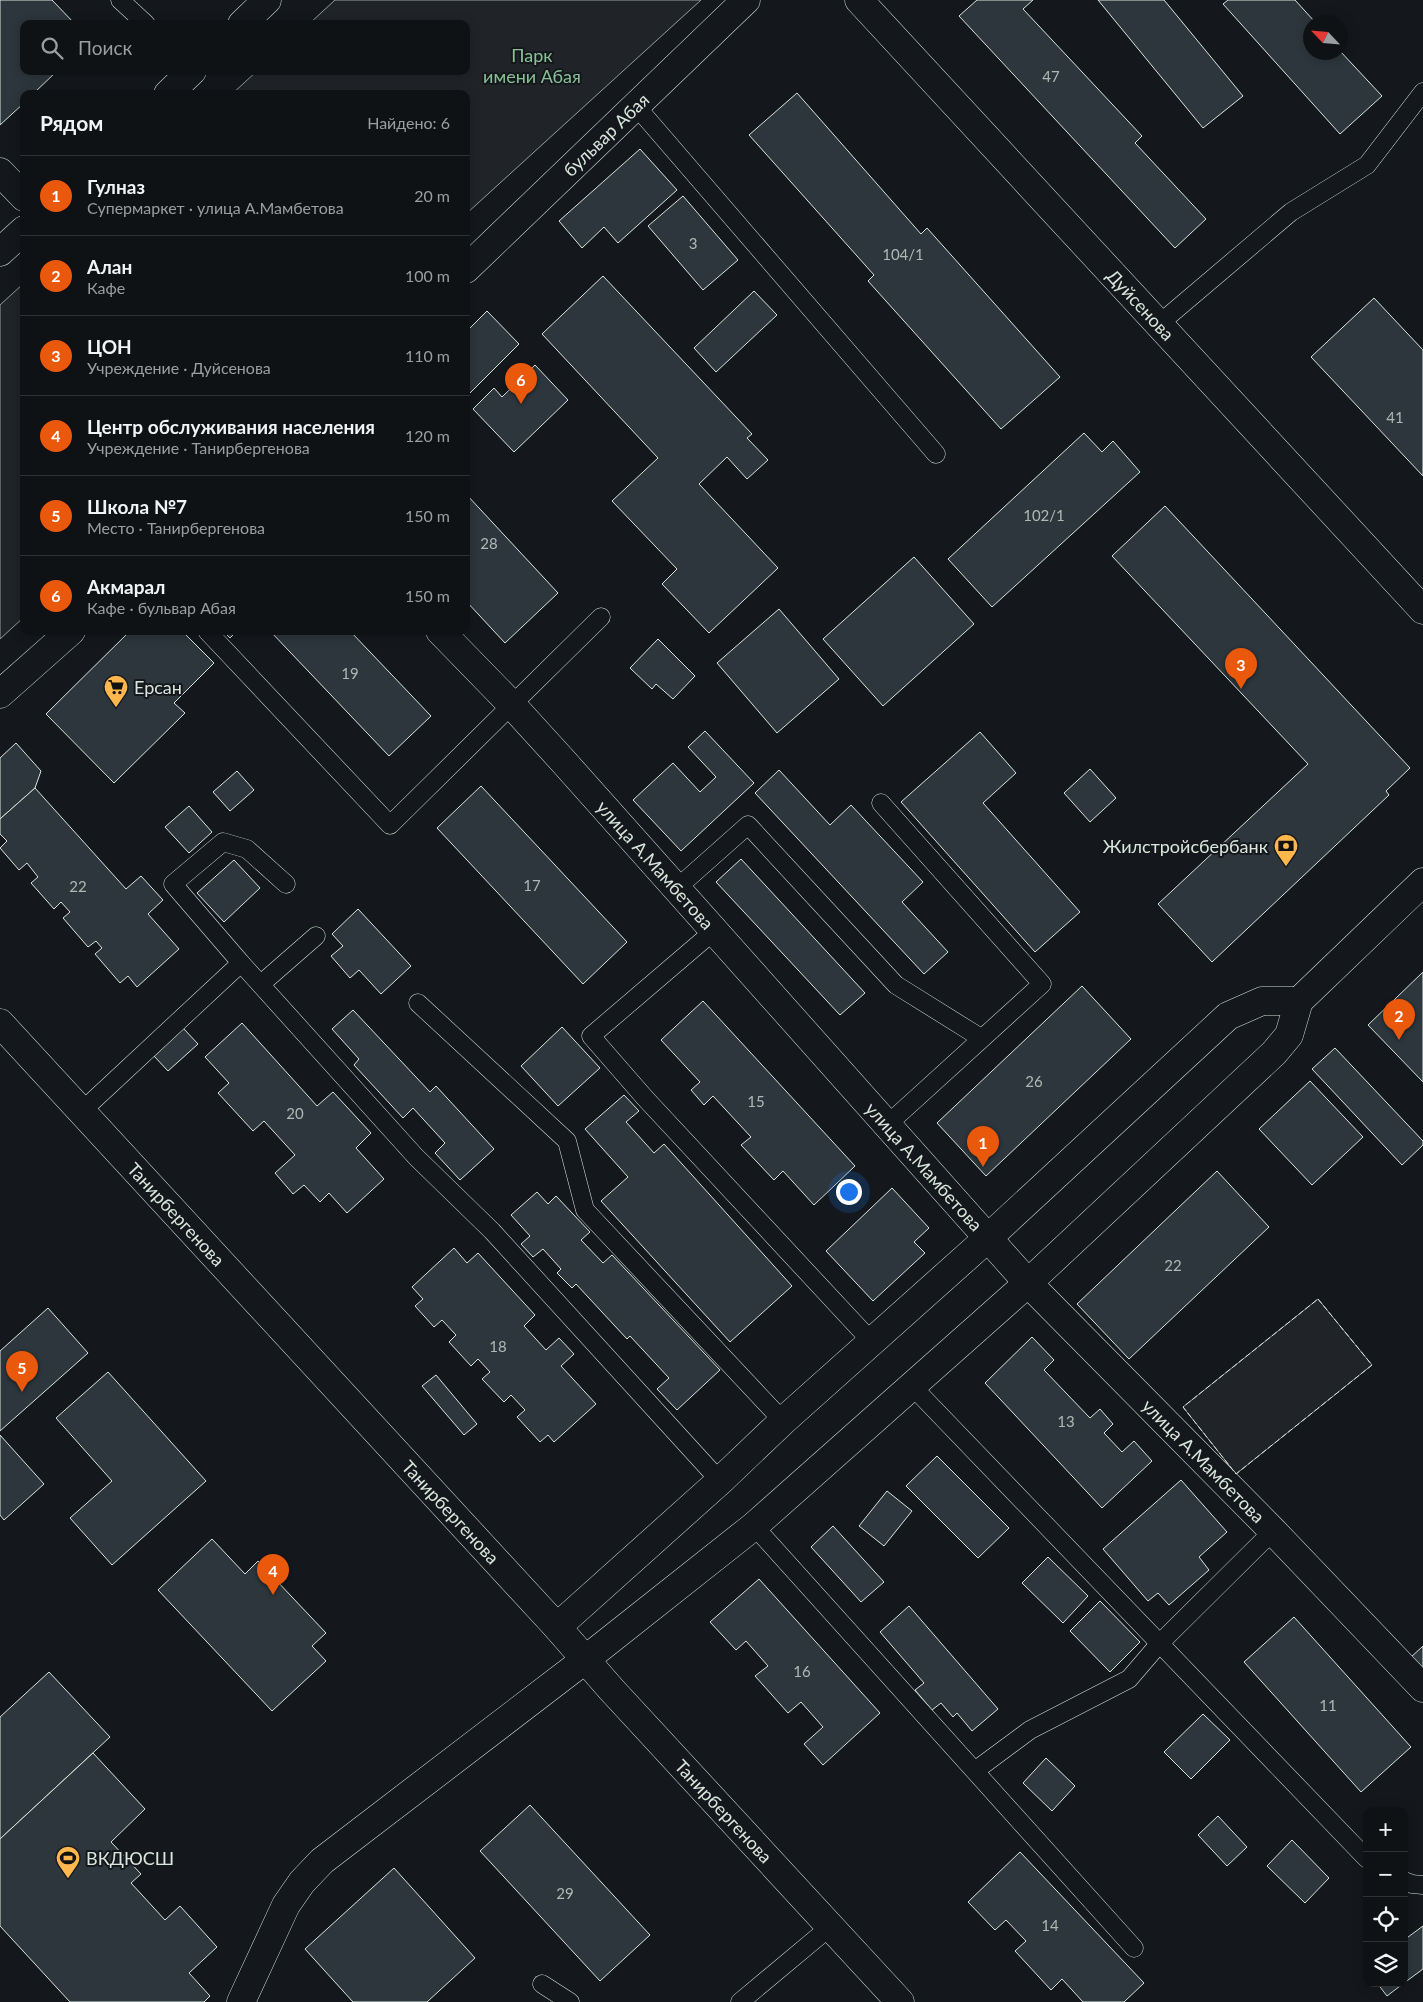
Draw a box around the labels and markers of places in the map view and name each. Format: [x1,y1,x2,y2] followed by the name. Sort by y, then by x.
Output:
[505,363,537,404] pin: 6
[1225,648,1257,689] pin: 3
[103,674,129,708] supermarket icon: Ерсан
[134,676,182,698] place label: Ерсан
[1273,833,1299,867] bank icon: Жилстройсбербанк
[1103,835,1269,857] place label: Жилстройсбербанк
[1383,999,1415,1040] pin: 2
[967,1126,999,1167] pin: 1
[6,1351,38,1392] pin: 5
[257,1554,289,1595] pin: 4
[55,1845,81,1879] sports icon: ВКДЮСШ
[86,1847,174,1869] place label: ВКДЮСШ

